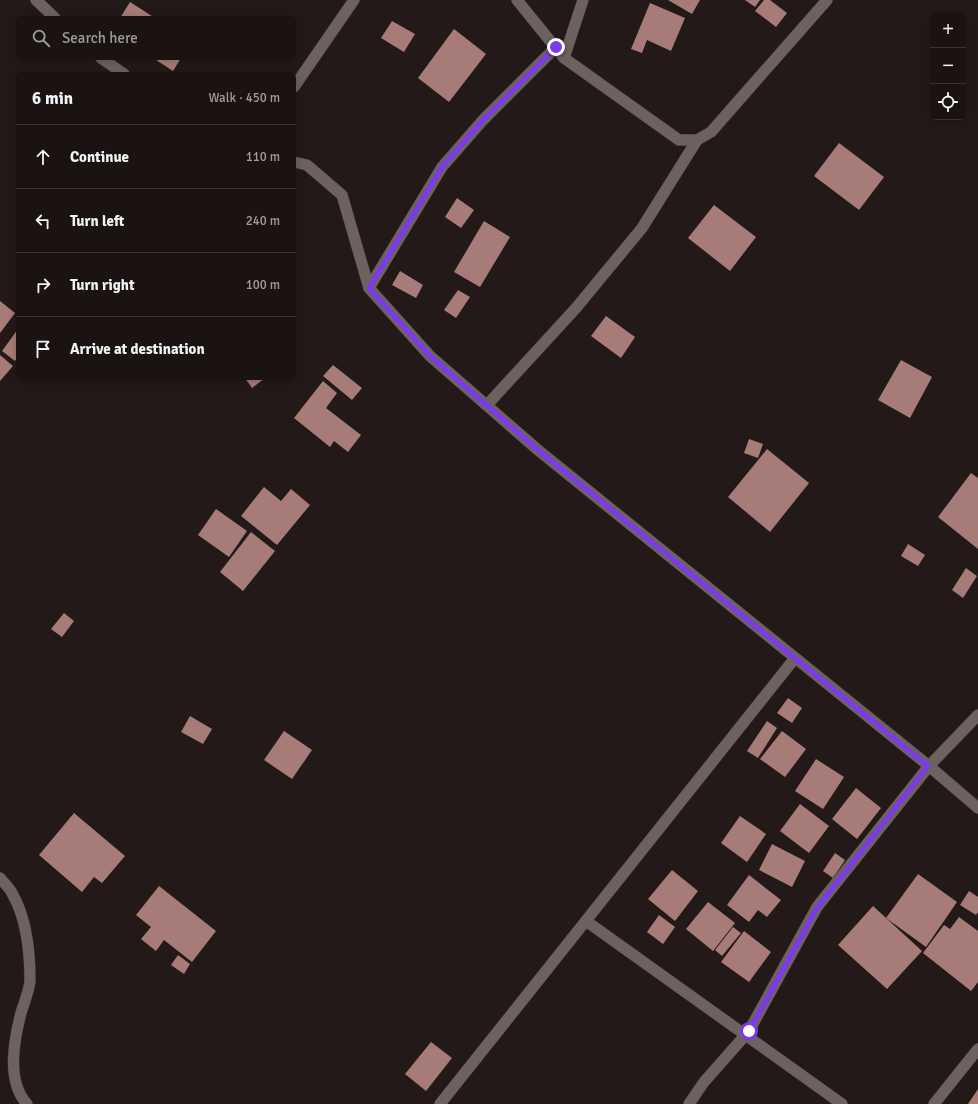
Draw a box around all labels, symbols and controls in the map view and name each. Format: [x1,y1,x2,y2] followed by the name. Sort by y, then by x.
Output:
[930,12,966,120] map controls
[930,12,966,48] button: +
[16,16,296,60] search box
[30,27,52,49] icon: search
[62,29,138,47] text: Search here
[547,38,565,56] route end
[930,48,966,84] button: −
[930,84,966,120] button: locate
[32,88,73,109] text: 6 min
[209,90,280,106] text: Walk · 450 m
[32,146,54,168] icon: ahead
[70,148,129,166] text: Continue
[246,149,280,165] text: 110 m
[32,210,54,232] icon: left
[70,212,124,230] text: Turn left
[246,213,280,229] text: 240 m
[32,274,54,296] icon: right
[70,276,135,294] text: Turn right
[246,277,280,293] text: 100 m
[32,338,54,360] icon: arrive
[70,340,205,358] text: Arrive at destination
[740,1022,758,1040] route start

